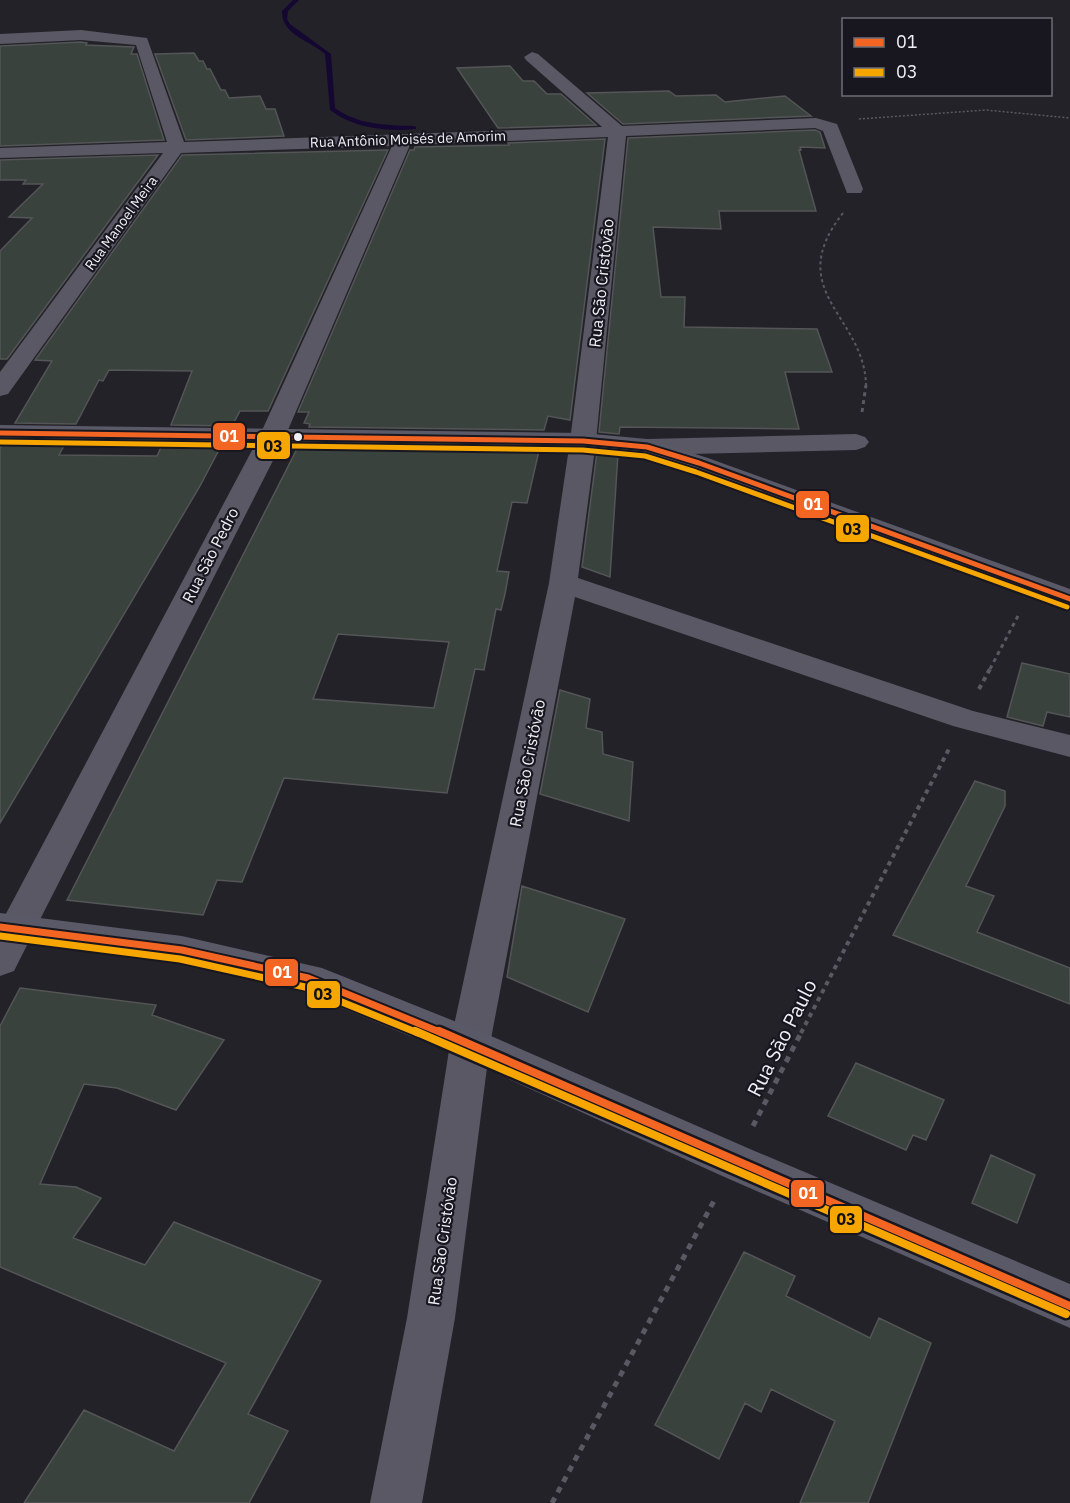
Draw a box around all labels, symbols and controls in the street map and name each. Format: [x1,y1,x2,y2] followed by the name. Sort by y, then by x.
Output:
[842,18,1052,96] legend
[896,30,918,53] text: 01
[896,60,918,83] text: 03
[310,127,506,151] street label: Rua Antônio Moisés de Amorim
[81,172,162,274] street label: Rua Manoel Meira
[584,218,618,348] street label: Rua São Cristóvão
[212,422,246,451] line badge: 01
[219,426,239,446] text: 01
[256,431,291,460] line badge: 03
[292,431,304,443] unlabelled marker
[263,436,283,456] text: 03
[795,490,830,519] line badge: 01
[803,494,823,514] text: 01
[177,504,243,606] street label: Rua São Pedro
[835,514,870,543] line badge: 03
[842,519,862,539] text: 03
[505,698,549,828] street label: Rua São Cristóvão
[264,958,299,987] line badge: 01
[272,962,292,982] text: 01
[740,974,823,1101] street label: Rua São Paulo
[306,980,341,1009] line badge: 03
[313,984,333,1004] text: 03
[423,1176,461,1306] street label: Rua São Cristóvão
[790,1179,825,1208] line badge: 01
[798,1183,818,1203] text: 01
[829,1205,863,1234] line badge: 03
[836,1209,856,1229] text: 03

